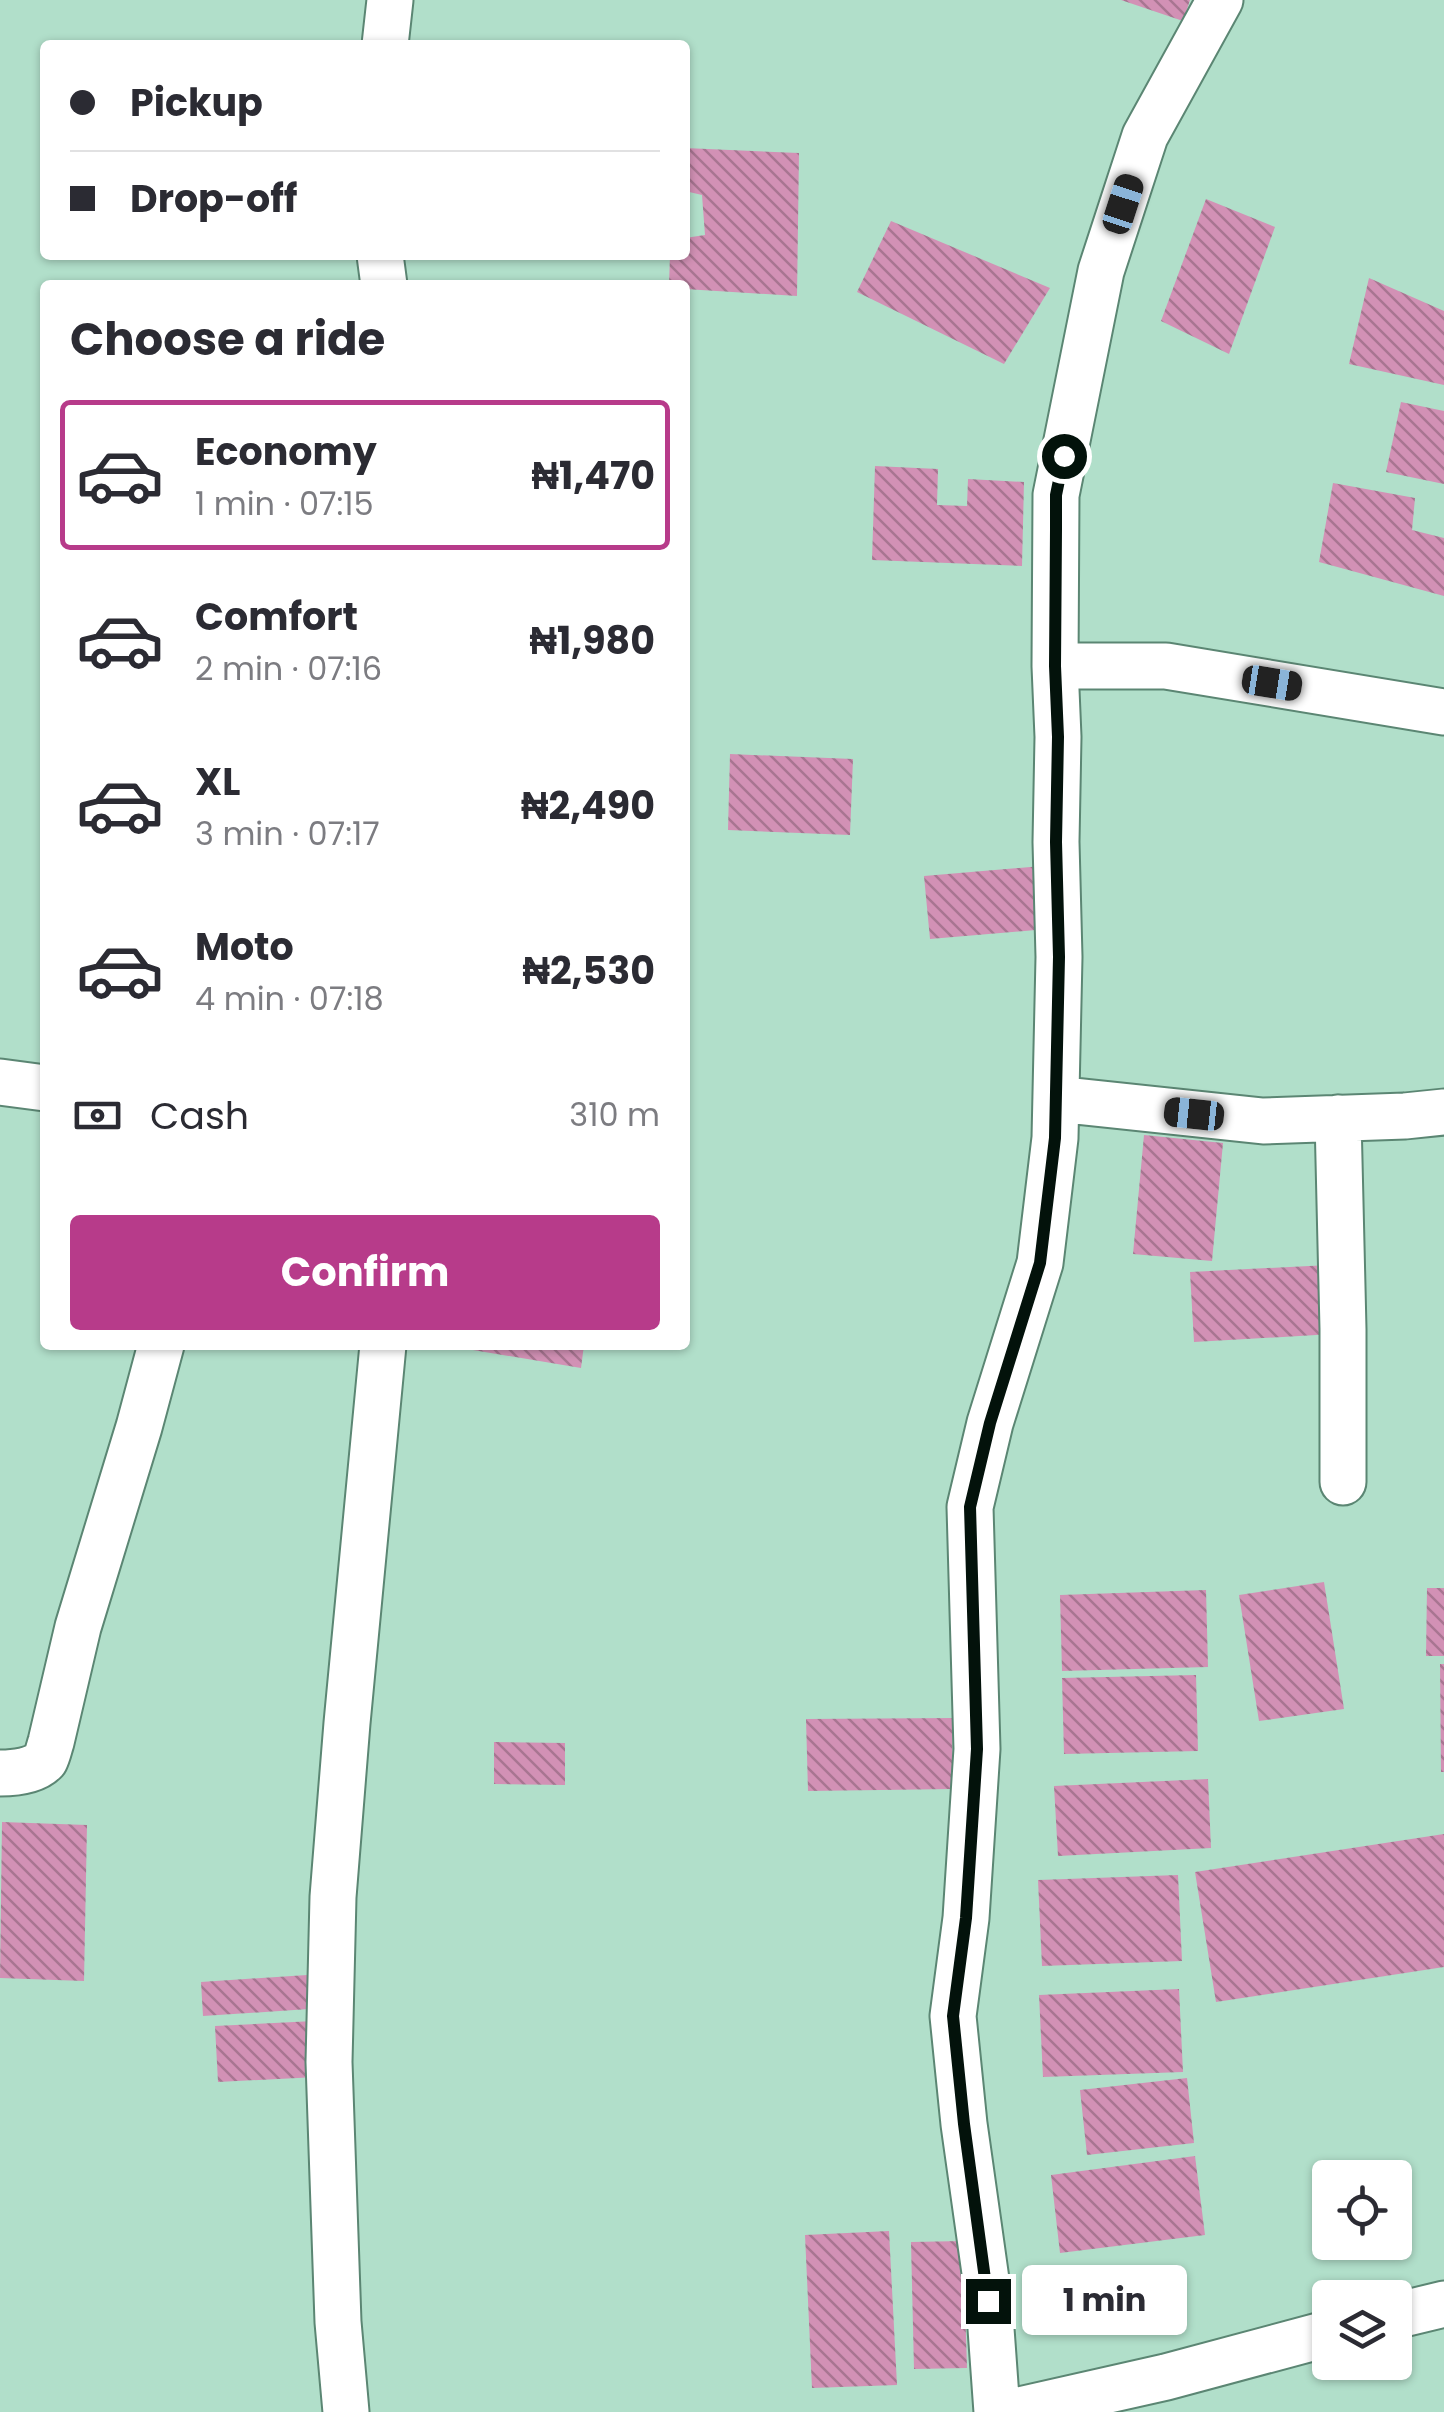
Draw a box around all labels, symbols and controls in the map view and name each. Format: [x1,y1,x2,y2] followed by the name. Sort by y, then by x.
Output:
[130,76,263,129] text: Pickup
[1099,171,1147,237] car
[130,172,298,225] text: Drop-off
[70,308,385,371] text: Choose a ride
[195,425,377,478] text: Economy
[75,430,165,520] icon: car
[1042,434,1087,479] route start
[532,449,655,502] text: ₦1,470
[195,481,374,526] text: 1 min · 07:15
[195,590,358,643] text: Comfort
[75,595,165,685] icon: car
[530,614,655,667] text: ₦1,980
[195,646,382,691] text: 2 min · 07:16
[1240,663,1304,703] car
[195,755,240,808] text: XL
[75,760,165,850] icon: car
[521,779,655,832] text: ₦2,490
[195,811,380,856] text: 3 min · 07:17
[195,920,294,973] text: Moto
[75,925,165,1015] icon: car
[522,944,655,997] text: ₦2,530
[195,976,384,1021] text: 4 min · 07:18
[70,1088,125,1143] icon: cash
[150,1089,249,1142] text: Cash
[569,1092,660,1137] text: 310 m
[1163,1096,1225,1132] car
[70,1215,660,1330] button: Confirm
[1312,2160,1412,2380] map controls
[1312,2160,1412,2260] button: locate
[1023,2266,1188,2336] callout: 1 min
[1063,2277,1146,2322] text: 1 min
[966,2279,1011,2324] route end
[1312,2280,1412,2380] button: layers

